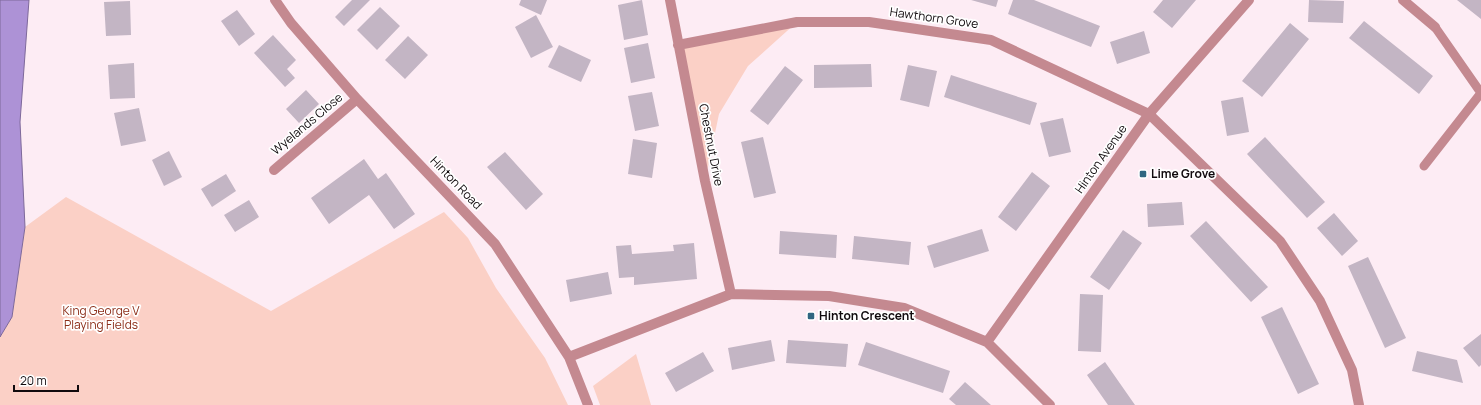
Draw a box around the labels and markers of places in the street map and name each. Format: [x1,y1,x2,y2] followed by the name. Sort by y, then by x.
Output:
[1151,165,1215,182] place label: Lime Grove
[1138,169,1148,179] marker: Lime Grove
[819,307,914,324] place label: Hinton Crescent
[806,311,816,321] marker: Hinton Crescent

